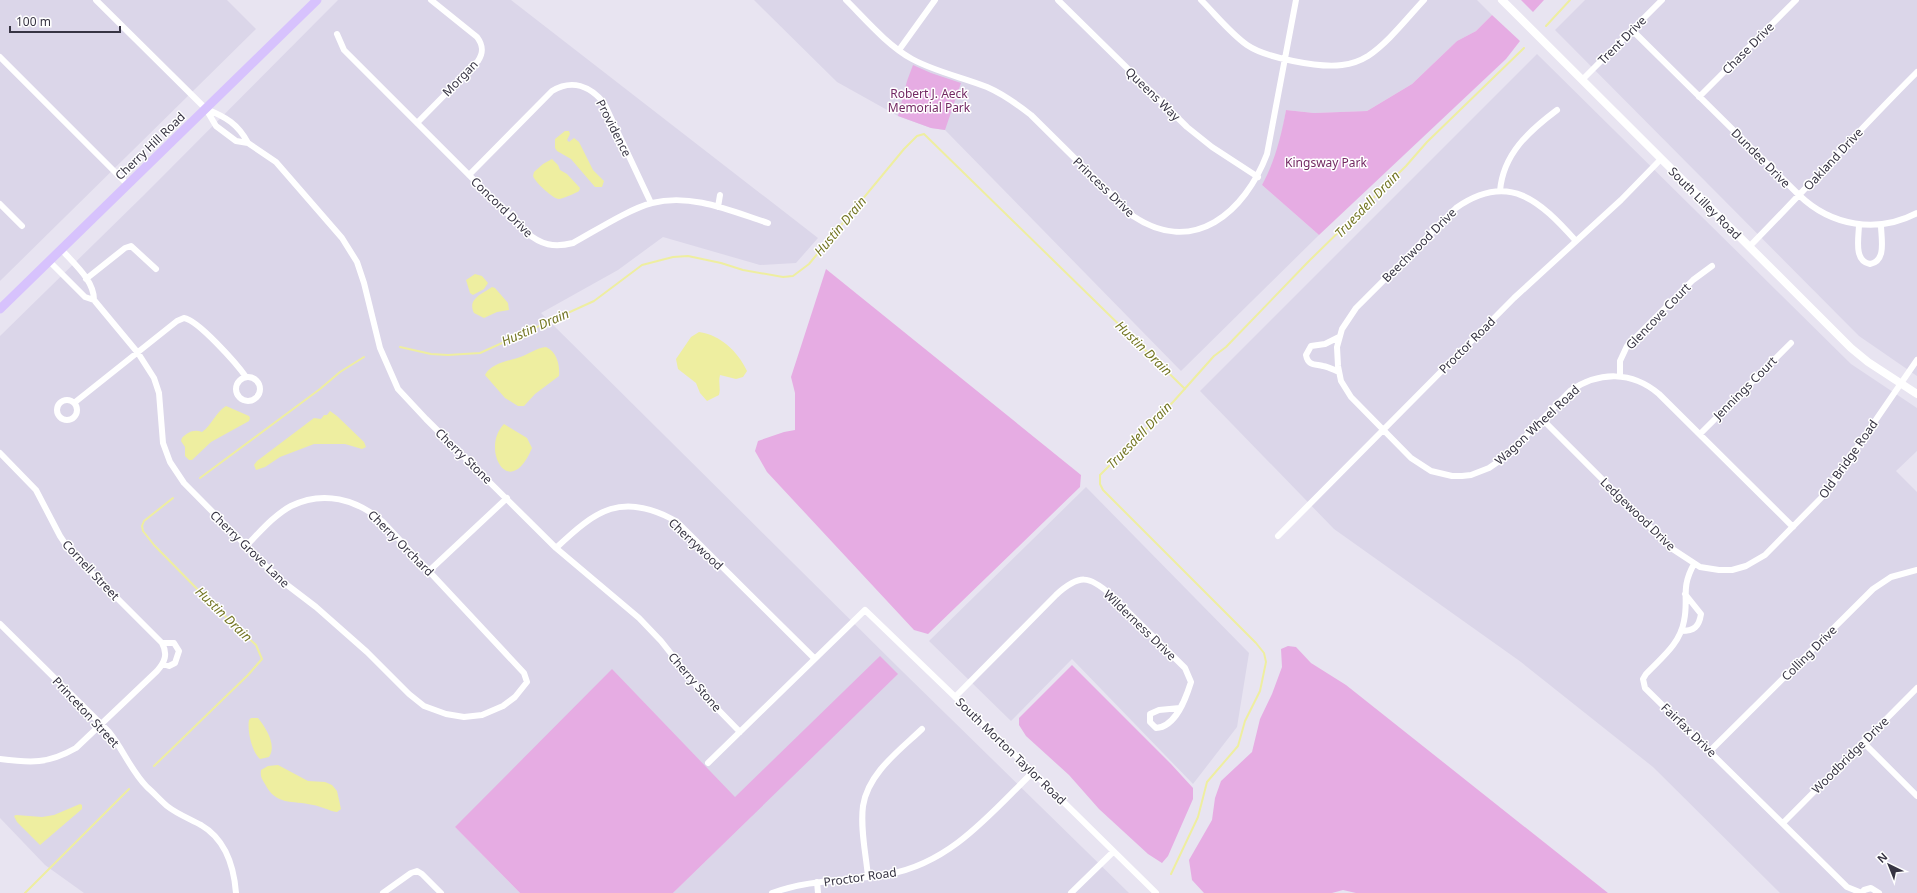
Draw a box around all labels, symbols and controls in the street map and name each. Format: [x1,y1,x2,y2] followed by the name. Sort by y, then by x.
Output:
[10,8,120,34] scale bar
[1594,12,1650,68] street label: Trent Drive
[16,13,51,30] text: 100 m
[1718,18,1778,78] street label: Chase Drive
[438,56,482,100] street label: Morgan
[1122,63,1185,125] street label: Queens Way
[888,85,971,116] park label: Robert J. Aeck Memorial Park
[592,96,636,160] street label: Providence
[111,108,189,184] street label: Cherry Hill Road
[1800,124,1867,194] street label: Oakland Drive
[1728,125,1795,192] street label: Dundee Drive
[1069,153,1139,221] street label: Princess Drive
[1285,154,1367,171] park label: Kingsway Park
[1665,163,1745,243] street label: South Lilley Road
[1330,167,1404,241] water label: Truesdell Drain
[467,173,537,241] street label: Concord Drive
[810,192,870,260] water label: Hustin Drain
[1378,204,1460,286] street label: Beechwood Drive
[1622,279,1695,353] street label: Glencove Court
[498,304,572,350] water label: Hustin Drain
[1435,313,1499,377] street label: Proctor Road
[1112,316,1176,380] water label: Hustin Drain
[1709,352,1781,424] street label: Jennings Court
[1491,381,1583,469] street label: Wagon Wheel Road
[1102,398,1176,472] water label: Truesdell Drain
[1815,416,1881,502] street label: Old Bridge Road
[432,424,496,488] street label: Cherry Stone
[1597,474,1679,554] street label: Ledgewood Drive
[364,506,438,580] street label: Cherry Orchard
[206,507,294,592] street label: Cherry Grove Lane
[665,514,727,574] street label: Cherrywood
[59,536,124,604] street label: Cornell Street
[192,582,256,646] water label: Hustin Drain
[1100,586,1180,664] street label: Wilderness Drive
[1778,621,1841,684] street label: Colling Drive
[665,649,726,715] street label: Cherry Stone
[49,673,124,752] street label: Princeton Street
[952,694,1070,808] street label: South Morton Taylor Road
[1658,699,1721,761] street label: Fairfax Drive
[1808,713,1892,797] street label: Woodbridge Drive
[1869,845,1909,885] north arrow
[1873,849,1890,866] text: N
[822,863,898,891] street label: Proctor Road

